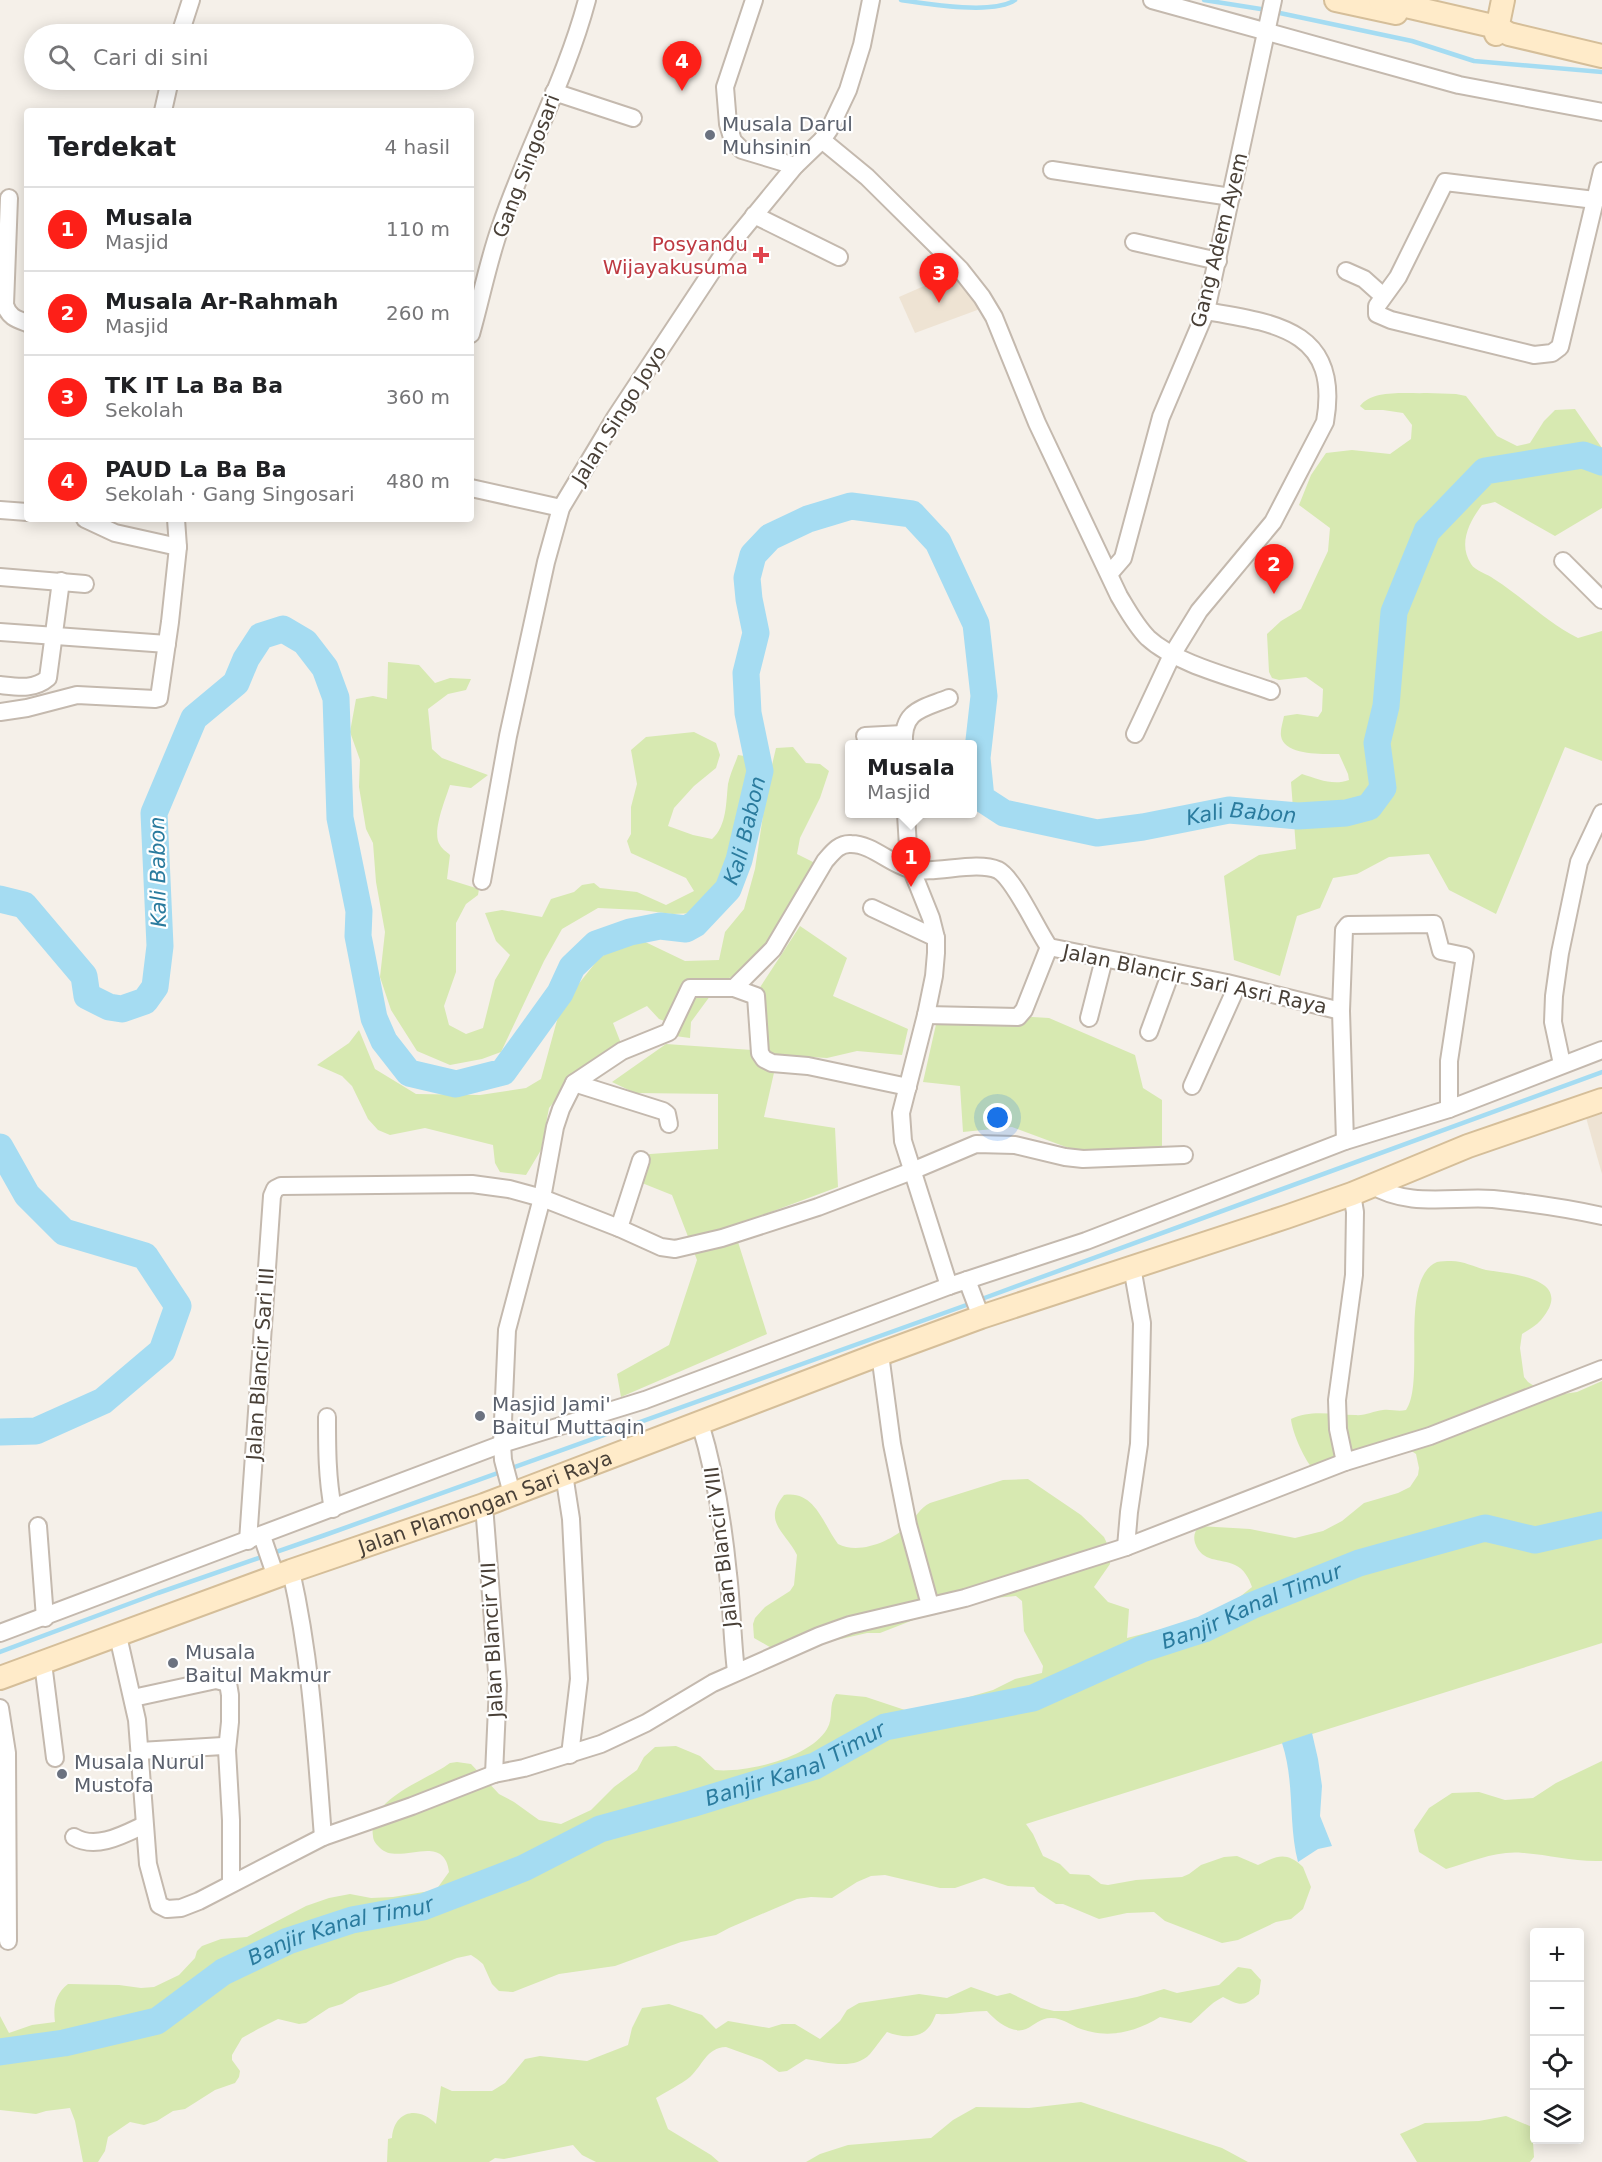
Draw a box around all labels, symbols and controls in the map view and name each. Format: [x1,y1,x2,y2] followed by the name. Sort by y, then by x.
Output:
[24,24,474,90] search box
[45,41,78,74] icon: search
[662,42,702,91] pin: 4
[93,45,209,70] text: Cari di sini
[488,91,564,241] street label: Gang Singosari
[722,112,853,159] place label: Musala Darul Muhsinin
[703,128,717,142] marker: Musala Darul Muhsinin
[48,132,176,162] text: Terdekat
[384,135,450,159] text: 4 hasil
[1186,150,1252,330] street label: Gang Adem Ayem
[105,205,193,230] text: Musala
[61,217,74,241] text: 1
[386,217,450,241] text: 110 m
[105,230,169,254] text: Masjid
[603,232,748,279] place label: Posyandu Wijayakusuma
[752,246,770,264] marker: Posyandu Wijayakusuma
[920,254,958,303] pin: 3
[105,289,338,314] text: Musala Ar-Rahmah
[61,301,74,325] text: 2
[386,301,450,325] text: 260 m
[105,314,169,338] text: Masjid
[566,341,671,491] street label: Jalan Singo Joyo
[105,373,283,398] text: TK IT La Ba Ba
[61,385,74,409] text: 3
[386,385,450,409] text: 360 m
[105,398,184,422] text: Sekolah
[105,457,287,482] text: PAUD La Ba Ba
[61,469,74,493] text: 4
[386,469,450,493] text: 480 m
[105,482,354,506] text: Sekolah · Gang Singosari
[1254,544,1294,594] pin: 2
[845,740,977,818] popup
[867,755,955,780] text: Musala
[719,774,770,888] water label: Kali Babon
[867,780,931,804] text: Masjid
[1184,798,1297,830] water label: Kali Babon
[145,816,171,928] water label: Kali Babon
[892,838,930,887] pin: 1
[1059,939,1329,1019] street label: Jalan Blancir Sari Asri Raya
[983,1103,1012,1132] your location
[241,1267,279,1463] street label: Jalan Blancir Sari III
[492,1392,645,1439] place label: Masjid Jami' Baitul Muttaqin
[473,1409,487,1423] marker: Masjid Jami' Baitul Muttaqin
[353,1445,615,1560] street label: Jalan Plamongan Sari Raya
[699,1465,743,1631] street label: Jalan Blancir VIII
[1158,1558,1347,1654] water label: Banjir Kanal Timur
[476,1562,508,1720] street label: Jalan Blancir VII
[185,1640,331,1687] place label: Musala Baitul Makmur
[166,1656,180,1670] marker: Musala Baitul Makmur
[702,1716,891,1811] water label: Banjir Kanal Timur
[74,1750,205,1797] place label: Musala Nurul Mustofa
[55,1767,69,1781] marker: Musala Nurul Mustofa
[244,1891,439,1970] water label: Banjir Kanal Timur
[1530,1928,1584,2144] map controls
[1530,1928,1584,1982] button: +
[1530,1982,1584,2036] button: −
[1530,2036,1584,2090] button: locate
[1530,2090,1584,2144] button: layers

